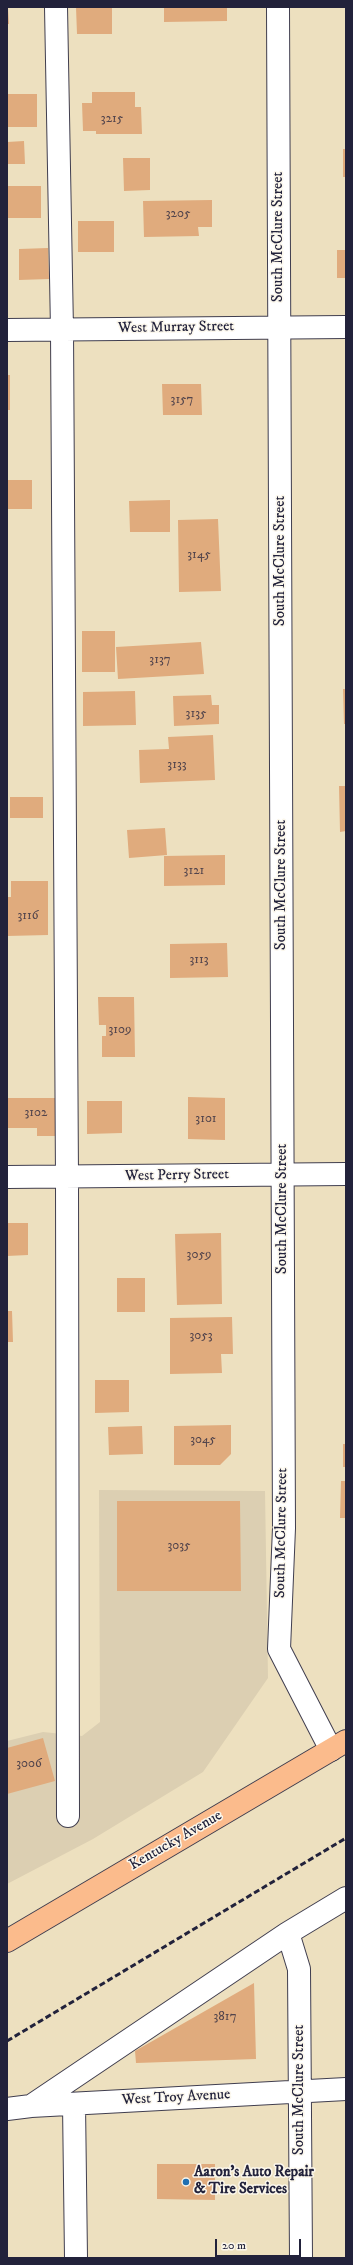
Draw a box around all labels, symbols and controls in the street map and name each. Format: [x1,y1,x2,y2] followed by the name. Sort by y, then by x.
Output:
[101,111,123,127] house number: 3215
[270,172,288,302] street label: South McClure Street
[166,206,190,222] house number: 3205
[118,318,234,338] street label: West Murray Street
[171,392,193,408] house number: 3157
[272,496,290,626] street label: South McClure Street
[187,547,211,563] house number: 3145
[149,652,171,668] house number: 3137
[186,706,206,722] house number: 3135
[167,757,187,773] house number: 3133
[273,820,291,950] street label: South McClure Street
[184,863,204,879] house number: 3121
[17,908,39,924] house number: 3116
[189,952,209,968] house number: 3113
[108,1022,132,1038] house number: 3109
[25,1105,47,1121] house number: 3102
[195,1111,217,1127] house number: 3101
[274,1144,292,1274] street label: South McClure Street
[125,1166,229,1186] street label: West Perry Street
[187,1247,211,1263] house number: 3059
[189,1328,213,1344] house number: 3053
[190,1432,216,1448] house number: 3045
[272,1468,292,1598] street label: South McClure Street
[167,1538,191,1554] house number: 3035
[16,1756,42,1772] house number: 3006
[127,1807,225,1875] street label: Kentucky Avenue
[214,2009,236,2025] house number: 3817
[291,2025,309,2155] street label: South McClure Street
[121,2086,231,2110] street label: West Troy Avenue
[194,2164,314,2199] place label: Aaron's Auto Repair & Tire Services
[181,2177,191,2187] marker: Aaron's Auto Repair & Tire Services
[217,2231,303,2257] scale bar
[222,2238,246,2253] text: 20 m

